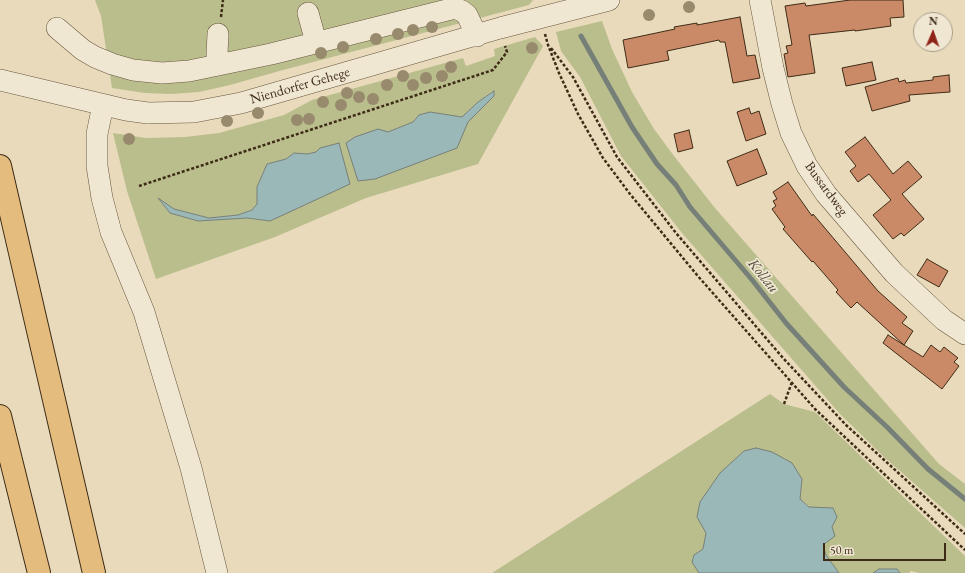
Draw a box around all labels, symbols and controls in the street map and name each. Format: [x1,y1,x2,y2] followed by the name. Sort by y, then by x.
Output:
[913,12,953,52] north arrow
[929,14,938,28] text: N
[248,64,352,108] street label: Niendorfer Gehege
[801,159,851,219] street label: Bussardweg
[744,255,782,297] water label: Kollau
[825,535,948,561] scale bar
[830,542,853,558] text: 50 m

